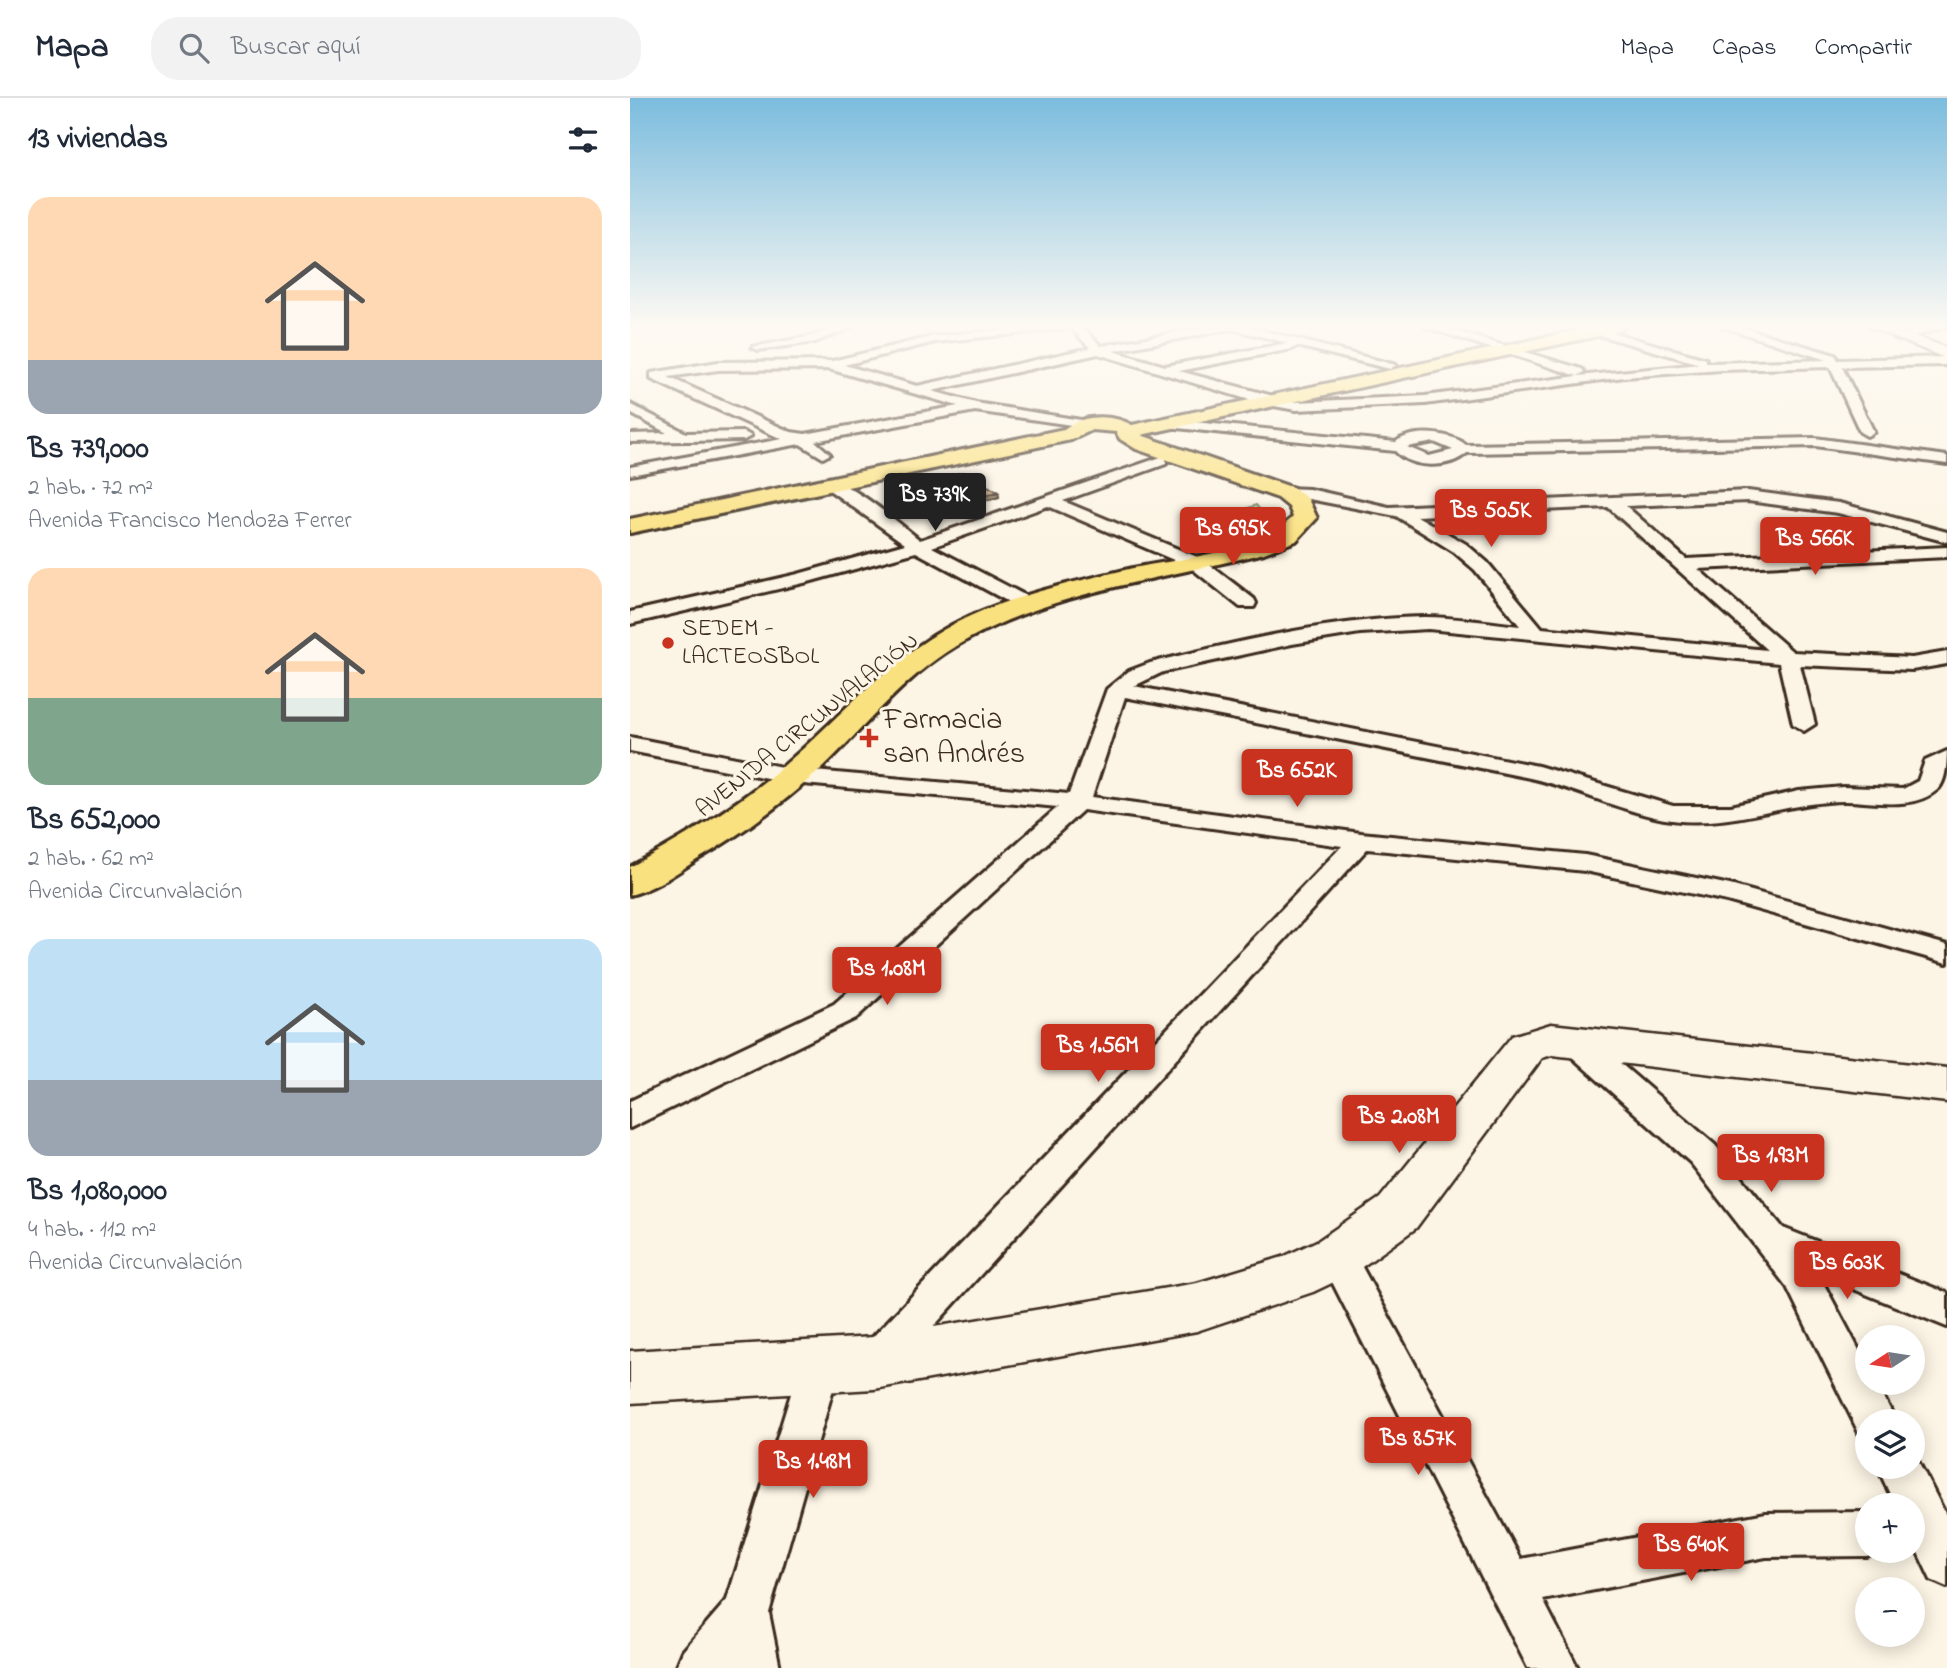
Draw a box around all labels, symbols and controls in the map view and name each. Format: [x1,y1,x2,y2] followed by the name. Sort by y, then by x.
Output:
[151,17,641,80] search box
[35,24,109,72] text: Mapa
[175,29,213,67] icon: search
[231,29,361,67] text: Buscar aquí
[1621,31,1674,66] text: Mapa
[1712,31,1776,66] text: Capas
[1814,31,1912,66] text: Compartir
[28,118,168,162] text: 13 viviendas
[564,121,602,159] icon: filters
[252,243,378,369] icon: home
[28,428,149,472] text: Bs 739,000
[28,472,153,505] text: 2 hab. · 72 m²
[870,474,1000,533] pin: Bs 739K
[900,479,970,512] text: Bs 739K
[1426,490,1556,549] pin: Bs 505K
[1451,495,1531,528] text: Bs 505K
[28,505,352,538] text: Avenida Francisco Mendoza Ferrer
[1168,508,1298,567] pin: Bs 695K
[1196,513,1270,546] text: Bs 695K
[1750,518,1880,577] pin: Bs 566K
[1776,523,1854,556] text: Bs 566K
[682,612,819,675] place label: SEDEM - LACTEOSBOL
[252,614,378,740] icon: home
[689,625,927,827] street label: AVENIDA CIRCUNVALACIÓN
[660,635,676,651] marker: SEDEM - LACTEOSBOL
[882,699,1025,777] place label: Farmacia san Andrés
[861,730,877,746] marker: Farmacia san Andrés
[1232,750,1362,809] pin: Bs 652K
[1258,755,1336,788] text: Bs 652K
[28,799,160,843] text: Bs 652,000
[28,843,154,876] text: 2 hab. · 62 m²
[28,876,242,909] text: Avenida Circunvalación
[815,948,959,1007] pin: Bs 1.08M
[848,953,926,986] text: Bs 1.08M
[252,985,378,1111] icon: home
[1026,1024,1170,1084] pin: Bs 1.56M
[1057,1030,1139,1063] text: Bs 1.56M
[1327,1096,1471,1155] pin: Bs 2.08M
[1358,1101,1440,1134] text: Bs 2.08M
[1699,1134,1843,1194] pin: Bs 1.93M
[1733,1140,1809,1173] text: Bs 1.93M
[28,1170,167,1214] text: Bs 1,080,000
[28,1214,156,1247] text: 4 hab. · 112 m²
[1782,1242,1912,1301] pin: Bs 603K
[28,1247,242,1280] text: Avenida Circunvalación
[1810,1247,1884,1280] text: Bs 603K
[1855,1325,1925,1395] north arrow
[1855,1325,1925,1647] map controls
[1855,1409,1925,1479] button: layers
[1353,1418,1483,1477] pin: Bs 857K
[1380,1423,1456,1456] text: Bs 857K
[741,1440,885,1500] pin: Bs 1.48M
[774,1446,852,1479] text: Bs 1.48M
[1855,1493,1925,1563] button: +
[1626,1524,1756,1583] pin: Bs 640K
[1654,1529,1728,1562] text: Bs 640K
[1855,1577,1925,1647] button: −

